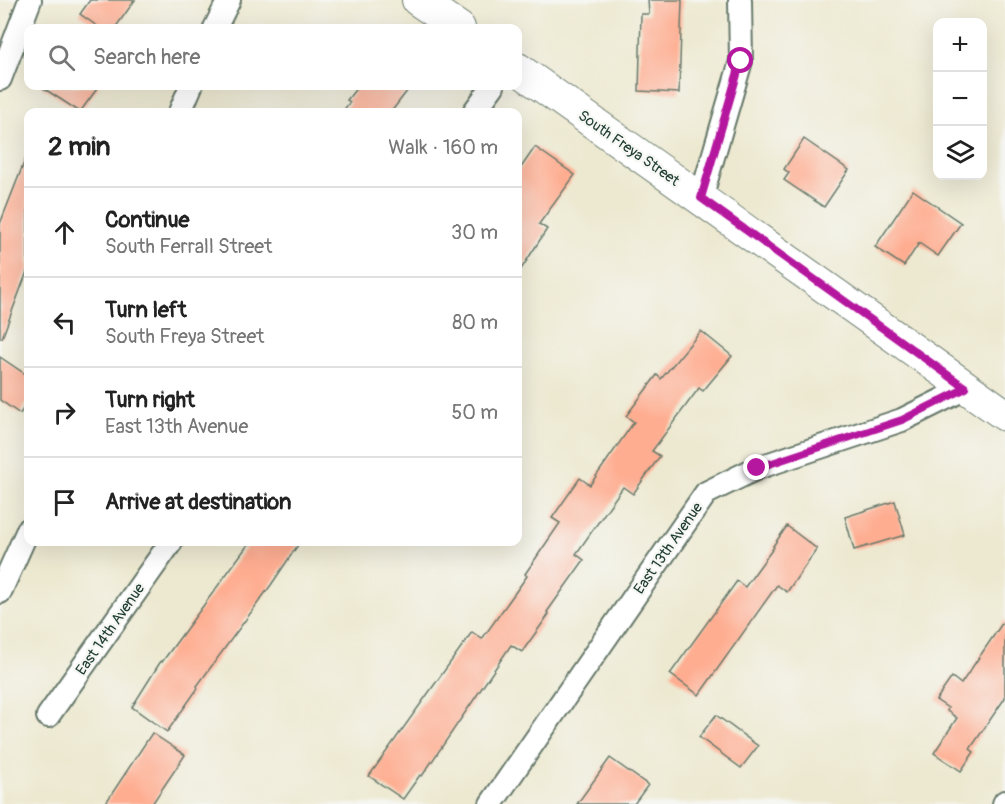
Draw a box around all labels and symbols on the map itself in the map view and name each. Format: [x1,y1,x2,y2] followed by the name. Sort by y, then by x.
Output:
[727,47,753,73] route start
[574,106,684,191] street label: South Freya Street
[743,454,769,480] route end
[630,498,707,598] street label: East 13th Avenue
[72,579,149,679] street label: East 14th Avenue

